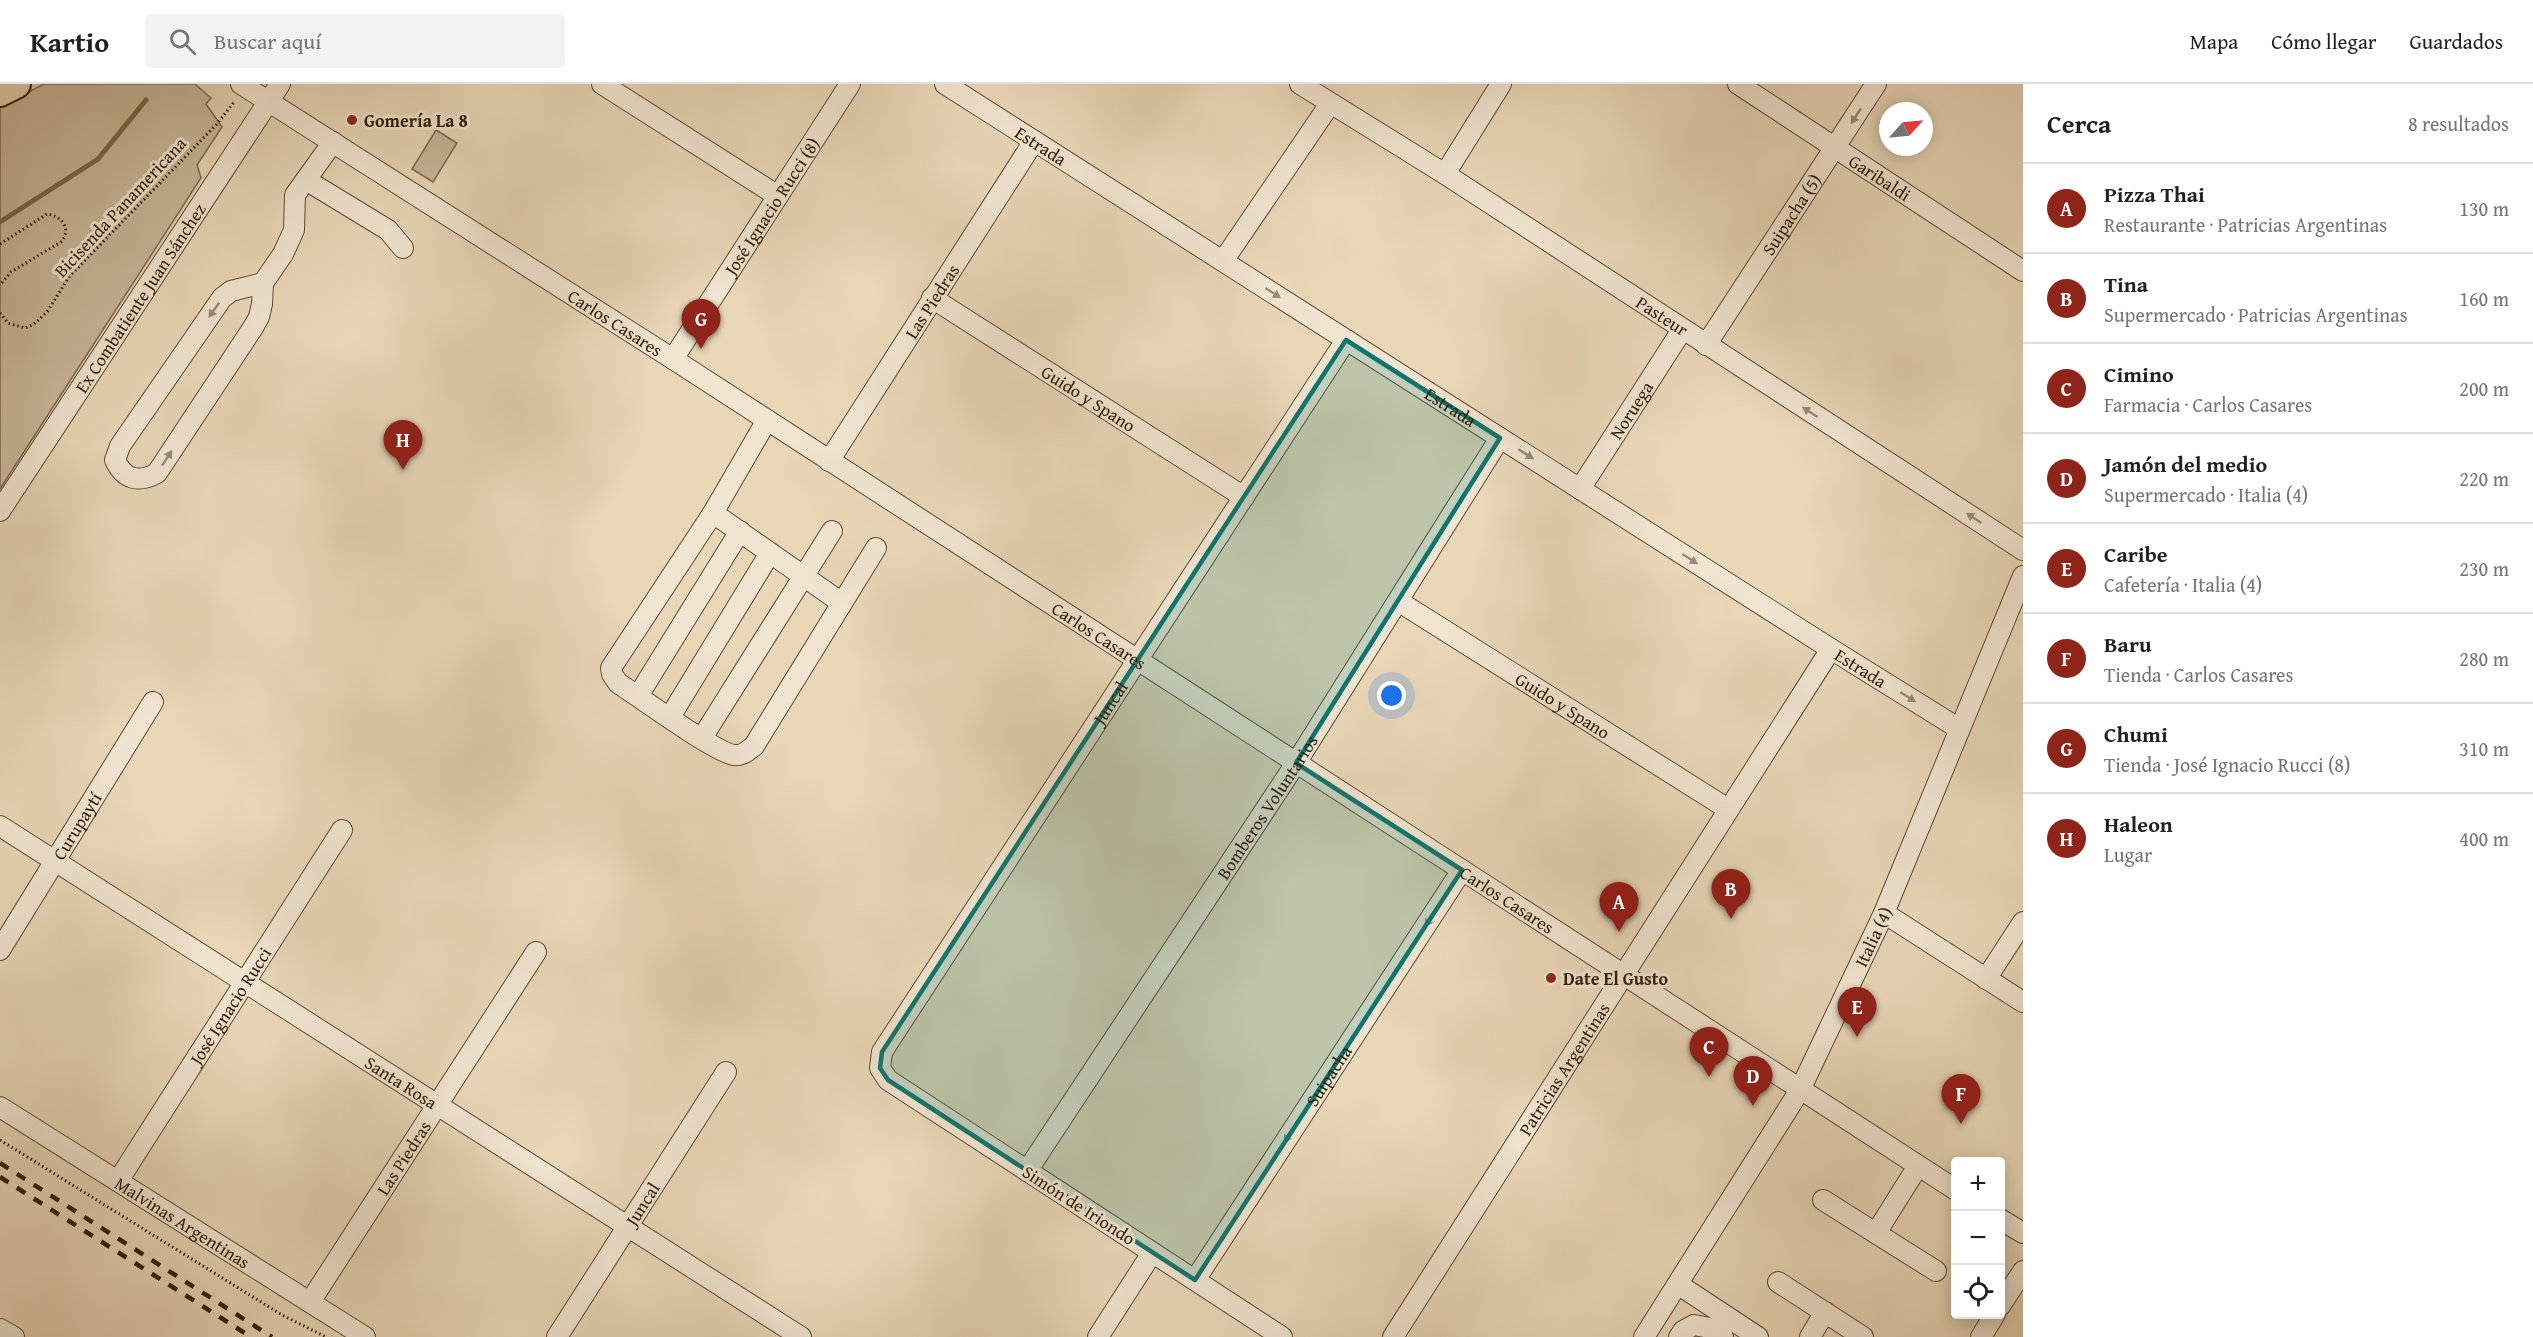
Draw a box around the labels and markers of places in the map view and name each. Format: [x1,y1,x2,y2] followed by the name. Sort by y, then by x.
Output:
[364,107,468,134] place label: Gomería La 8
[345,113,359,127] marker: Gomería La 8
[682,300,720,349] pin: G
[384,420,422,470] pin: H
[1712,870,1750,919] pin: B
[1600,882,1638,932] pin: A
[1563,965,1669,992] place label: Date El Gusto
[1544,971,1558,985] marker: Date El Gusto
[1838,988,1876,1037] pin: E
[1690,1028,1728,1077] pin: C
[1734,1056,1772,1106] pin: D
[1942,1074,1980,1124] pin: F

